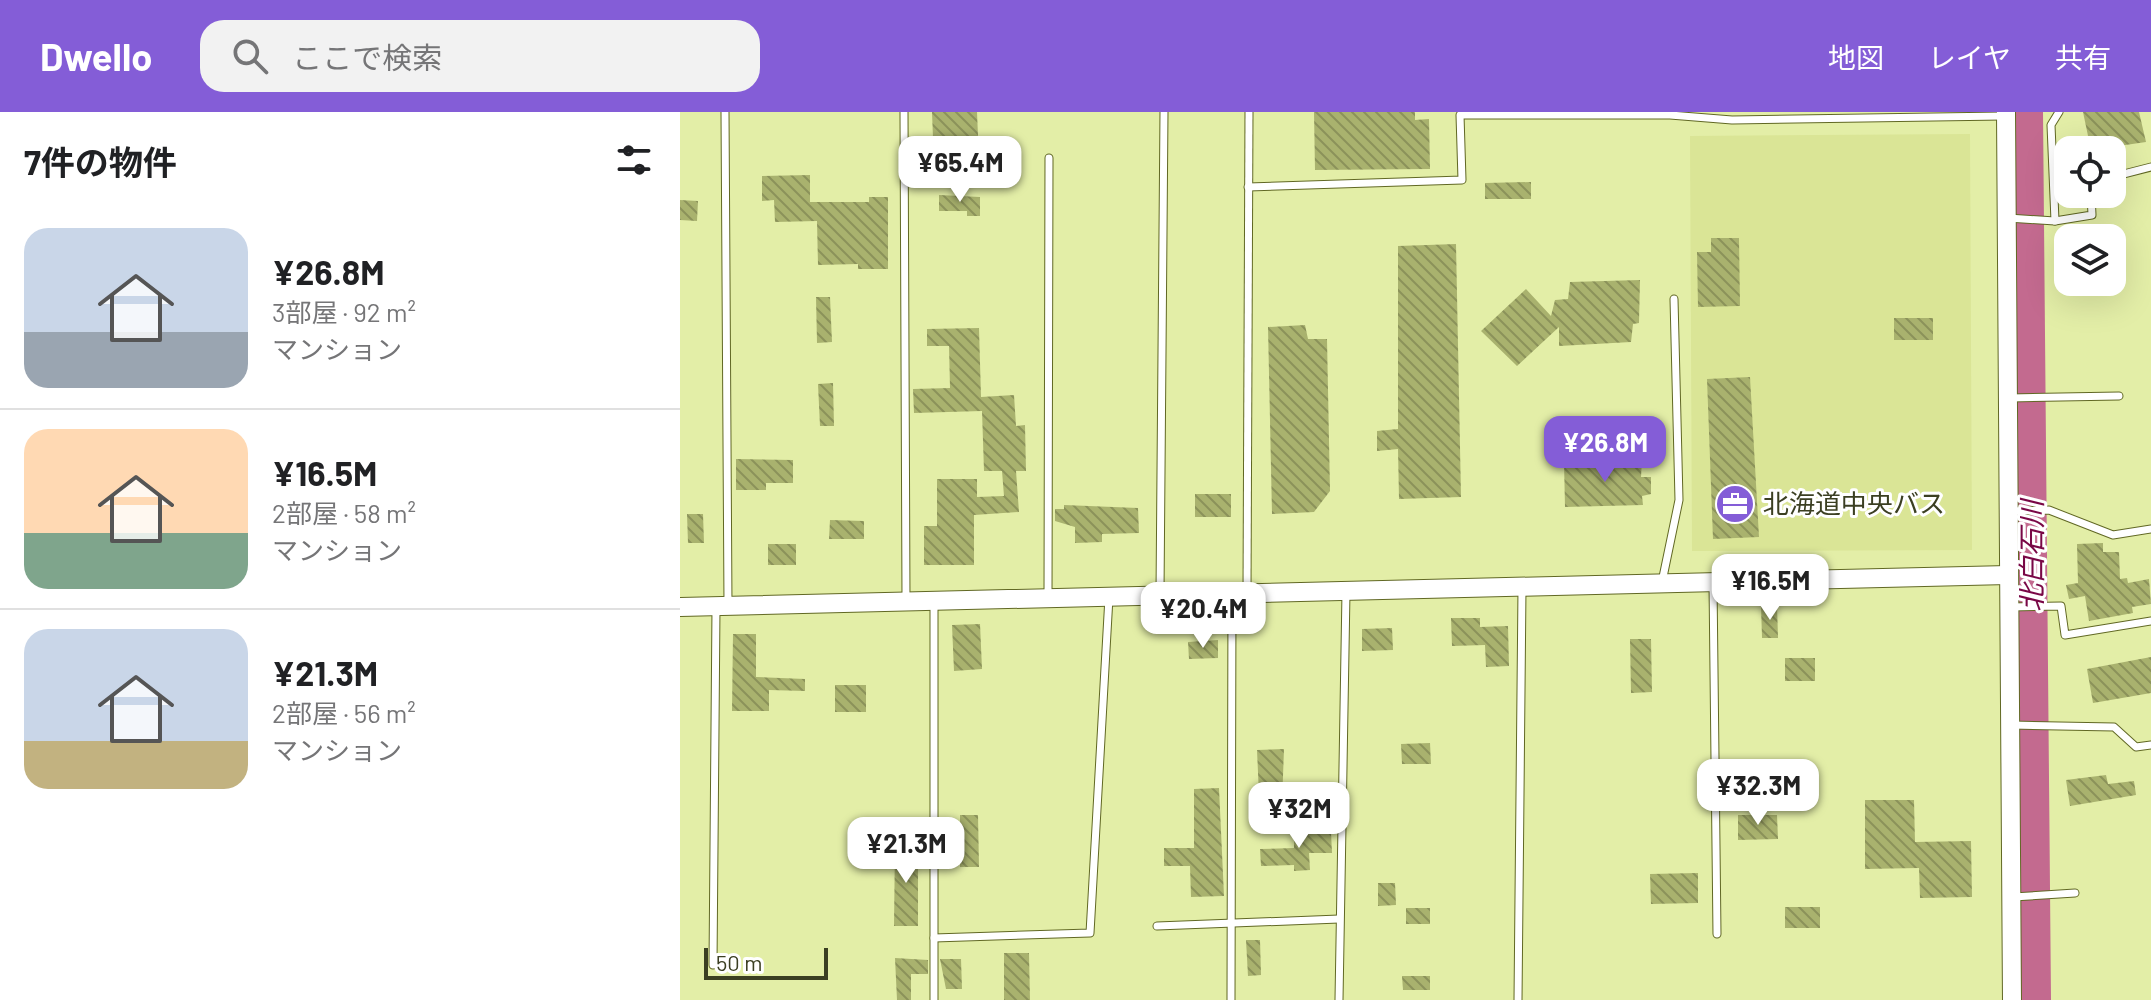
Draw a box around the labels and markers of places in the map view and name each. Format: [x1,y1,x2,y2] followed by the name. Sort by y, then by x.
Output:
[895,136,1025,204] pin: ¥65.4M
[1540,416,1670,484] pin: ¥26.8M
[1714,483,1756,525] office icon: 北海道中央バス
[1763,487,1945,518] place label: 北海道中央バス
[1705,554,1835,622] pin: ¥16.5M
[1138,582,1268,650] pin: ¥20.4M
[1693,759,1823,827] pin: ¥32.3M
[1252,782,1346,850] pin: ¥32M
[841,817,971,885] pin: ¥21.3M

